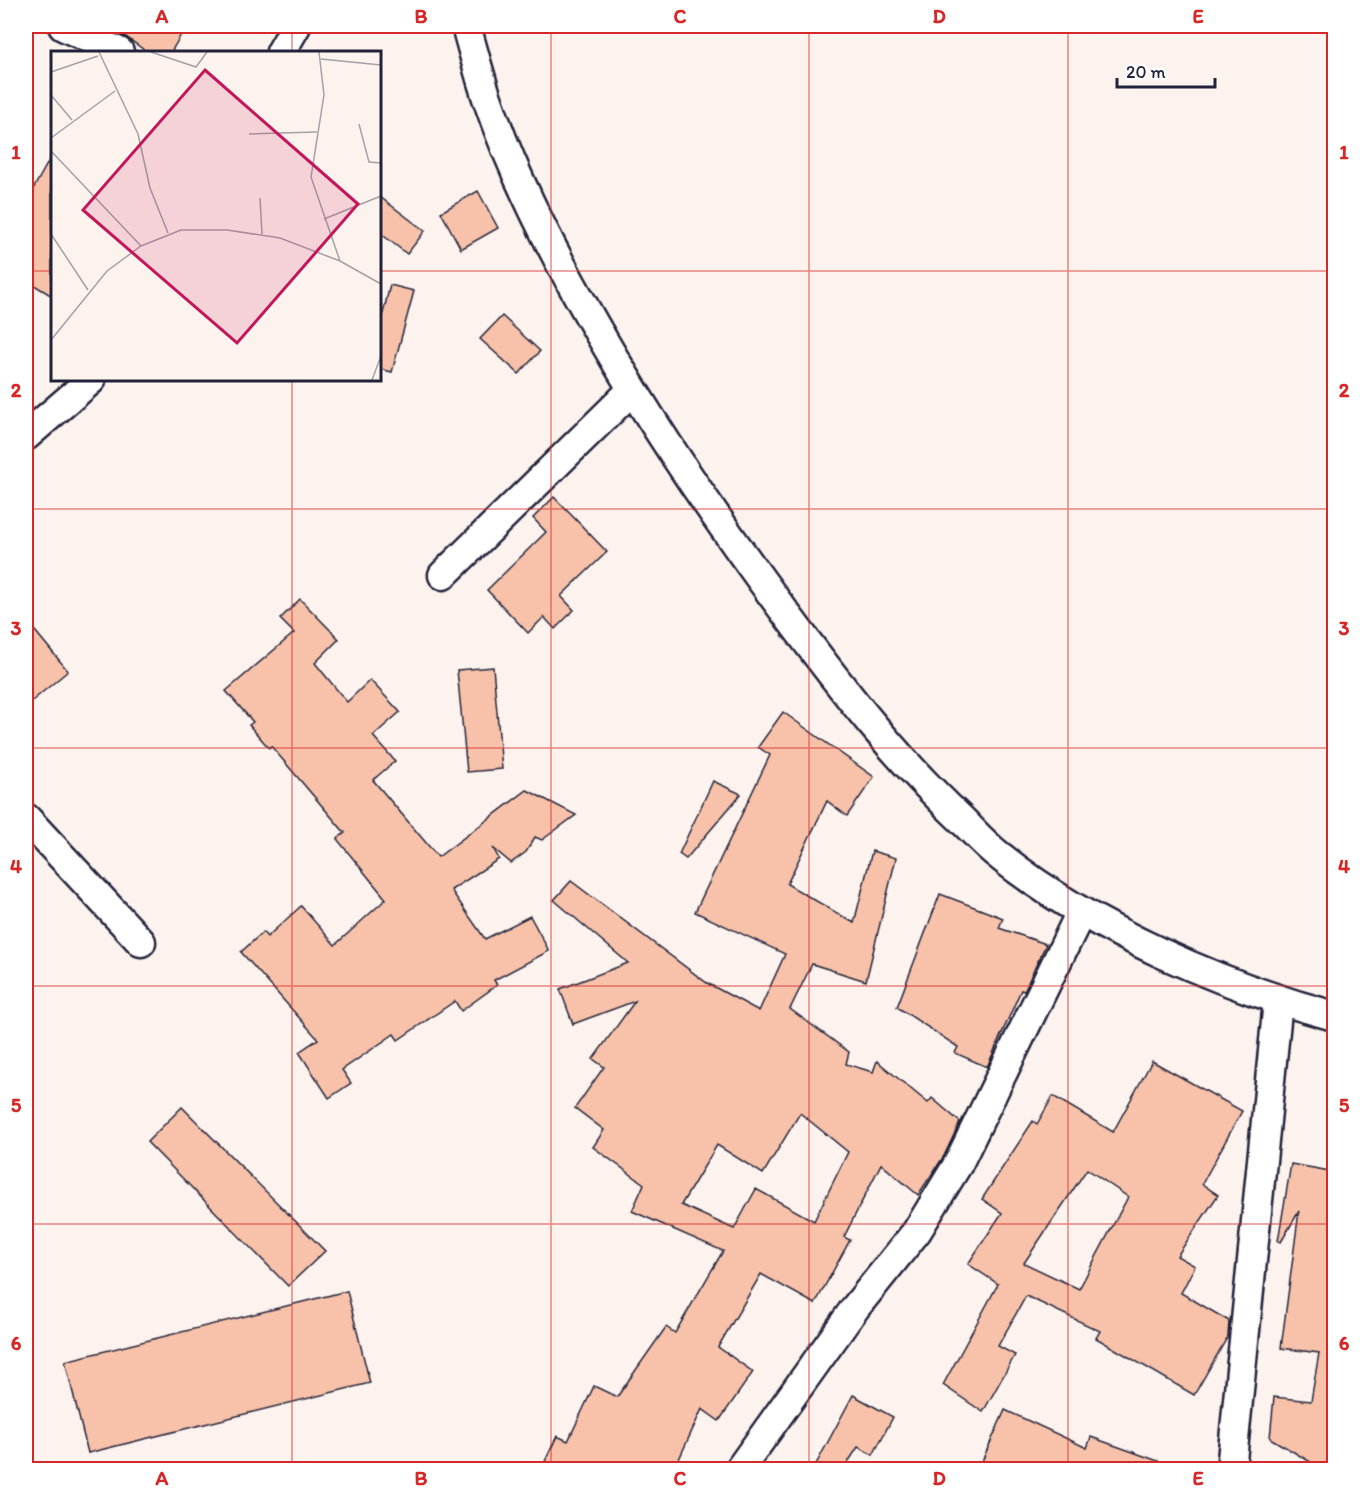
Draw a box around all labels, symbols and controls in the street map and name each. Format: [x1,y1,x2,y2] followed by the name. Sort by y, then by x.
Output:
[155,4,169,28] text: A
[415,4,428,28] text: B
[674,4,687,28] text: C
[932,4,946,28] text: D
[1192,4,1204,28] text: E
[51,51,381,381] inset map
[1117,51,1214,89] scale bar
[1126,61,1166,83] text: 20 m
[11,140,21,164] text: 1
[1339,140,1349,164] text: 1
[11,378,22,402] text: 2
[1339,378,1350,402] text: 2
[11,616,22,640] text: 3
[1339,616,1350,640] text: 3
[10,854,22,878] text: 4
[1338,854,1350,878] text: 4
[11,1093,22,1117] text: 5
[1339,1093,1350,1117] text: 5
[11,1331,22,1355] text: 6
[1339,1331,1350,1355] text: 6
[155,1466,169,1490] text: A
[415,1466,428,1490] text: B
[674,1466,687,1490] text: C
[932,1466,946,1490] text: D
[1192,1466,1204,1490] text: E

